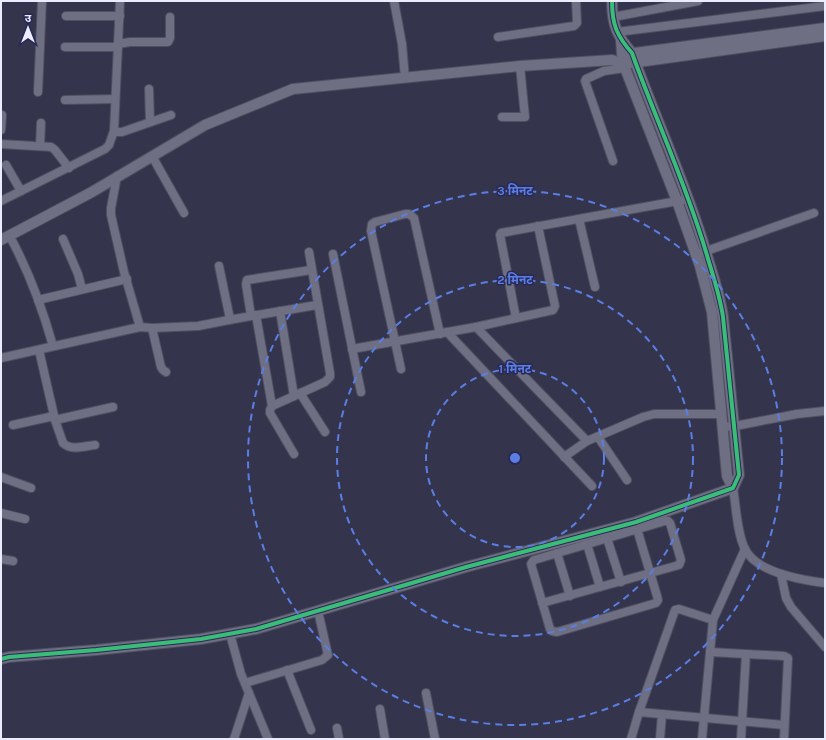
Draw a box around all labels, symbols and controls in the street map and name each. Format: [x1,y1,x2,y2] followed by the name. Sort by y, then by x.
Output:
[8,8,48,48] north arrow
[25,12,32,25] text: उ
[497,183,533,198] text: 3 मिनट
[497,272,533,287] text: 2 मिनट
[499,361,532,376] text: 1 मिनट
[508,451,522,465] centre of rings

